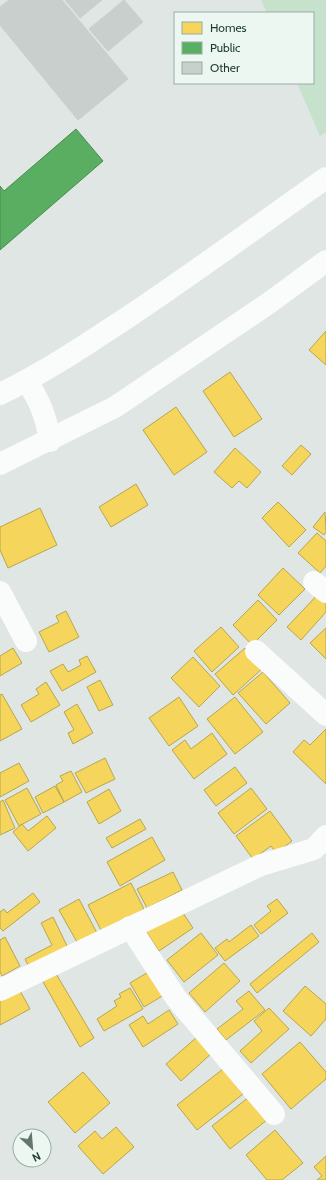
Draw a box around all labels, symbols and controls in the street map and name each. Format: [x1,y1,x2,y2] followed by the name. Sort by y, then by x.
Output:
[174,12,314,84] legend
[210,20,247,35] text: Homes
[210,40,241,55] text: Public
[210,60,240,75] text: Other
[12,1128,52,1168] north arrow
[30,1149,43,1165] text: N

